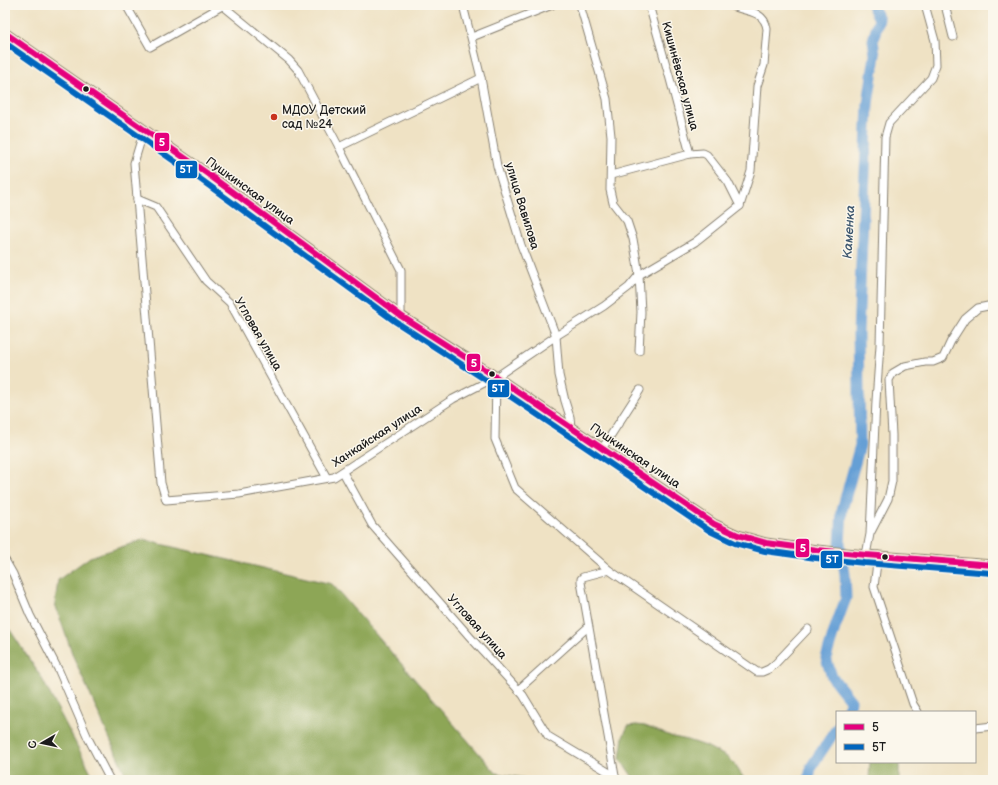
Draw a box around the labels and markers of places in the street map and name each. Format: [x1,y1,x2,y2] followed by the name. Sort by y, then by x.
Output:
[81,84,91,94] unlabelled marker
[282,103,366,132] place label: МДОУ Детский сад №24
[269,112,279,122] marker: МДОУ Детский сад №24
[487,369,497,379] unlabelled marker
[880,552,890,562] unlabelled marker

